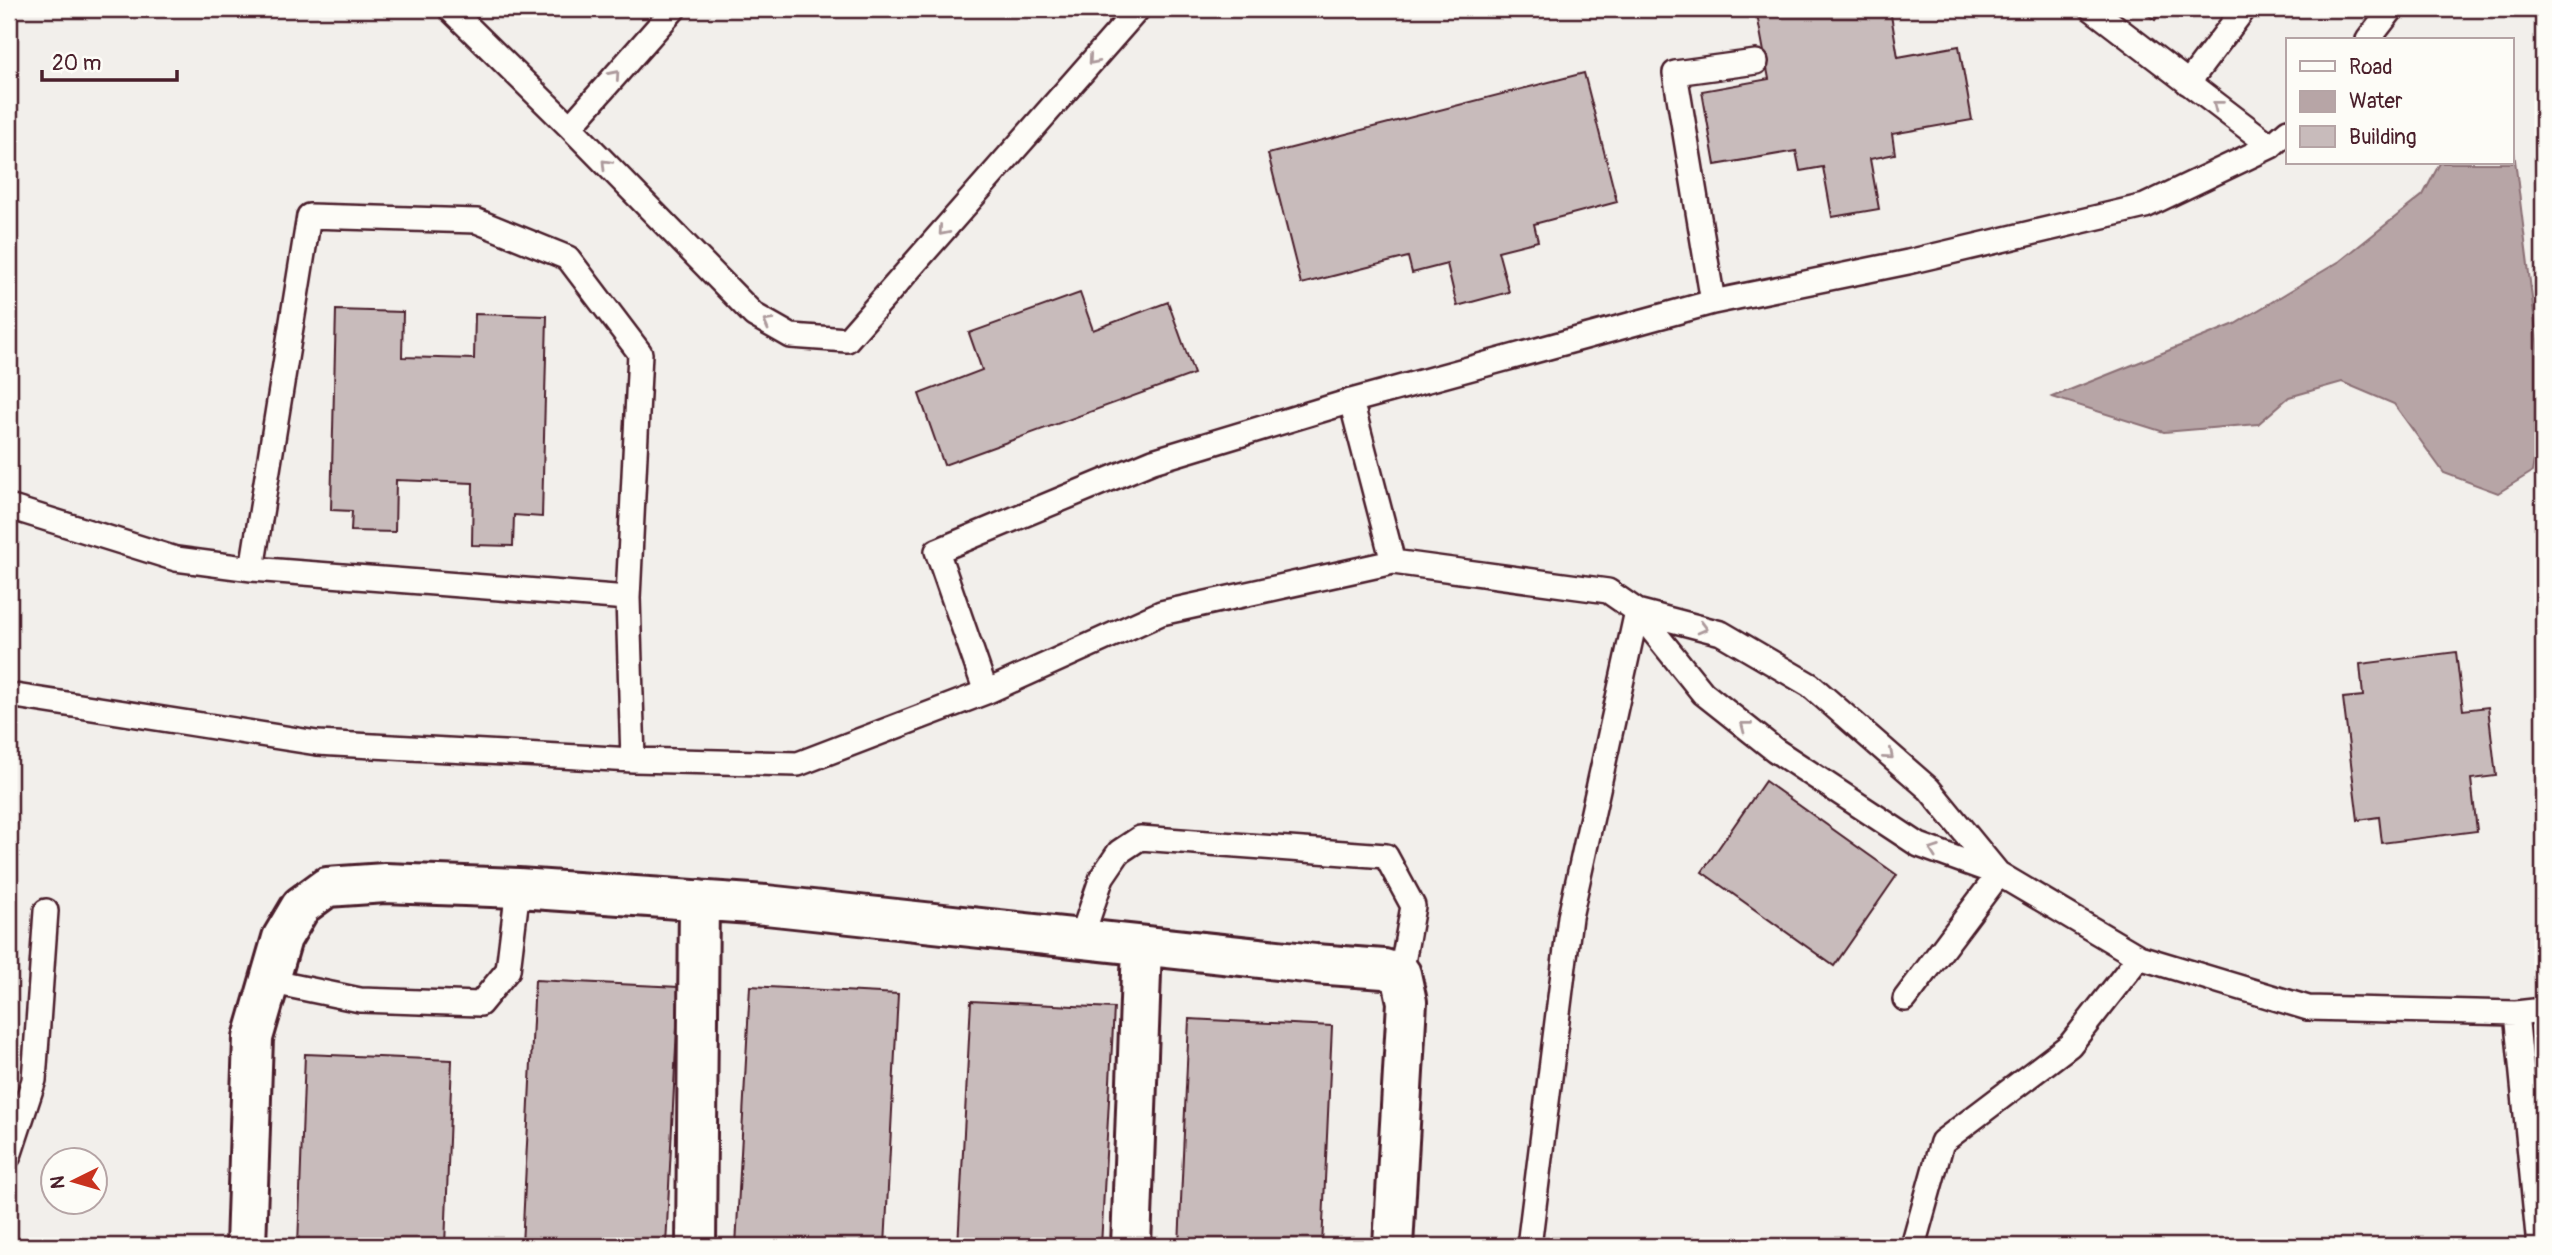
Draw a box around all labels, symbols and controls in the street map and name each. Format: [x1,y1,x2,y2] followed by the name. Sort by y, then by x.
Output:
[42,38,177,82] scale bar
[2286,38,2514,164] legend
[52,50,101,77] text: 20 m
[1089,52,1101,65] one-way arrow
[2349,54,2393,81] text: Road
[607,71,619,84] one-way arrow
[2349,88,2403,115] text: Water
[2212,100,2225,113] one-way arrow
[2349,124,2416,151] text: Building
[602,159,615,172] one-way arrow
[939,223,951,236] one-way arrow
[763,318,775,331] one-way arrow
[1696,620,1708,635] one-way arrow
[1740,722,1752,735] one-way arrow
[1881,747,1894,759] one-way arrow
[1929,845,1941,859] one-way arrow
[38,1146,108,1216] north arrow
[46,1175,71,1190] text: N

